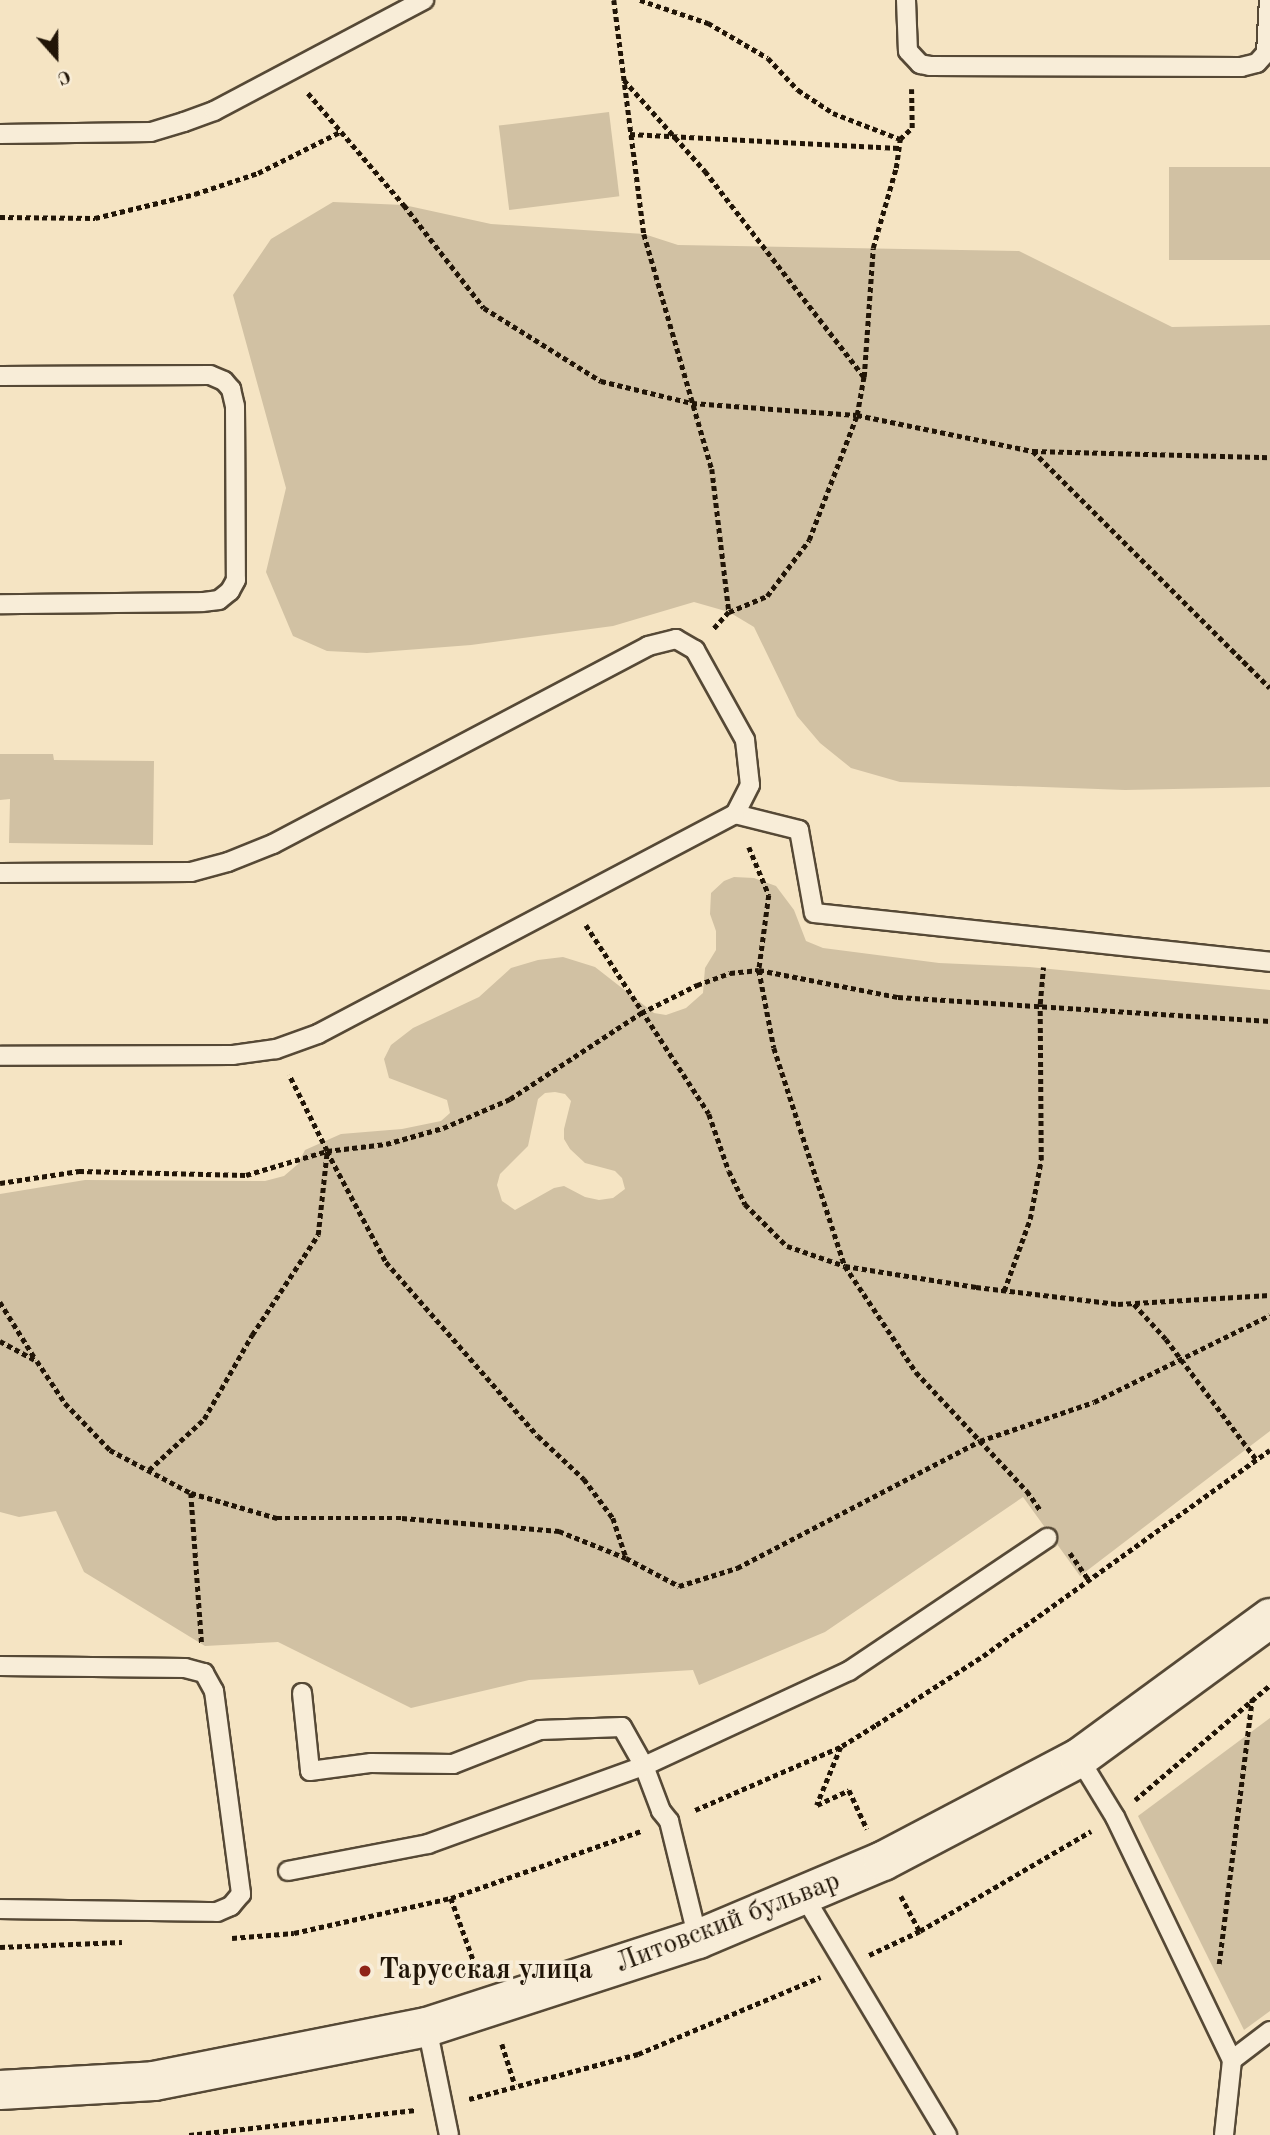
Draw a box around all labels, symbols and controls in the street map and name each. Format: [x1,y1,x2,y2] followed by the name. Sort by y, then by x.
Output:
[21,21,91,91] north arrow
[54,65,73,87] text: С
[611,1865,845,1981] street label: Литовский бульвар
[379,1954,593,1988] place label: Тарусская улица
[357,1963,373,1979] marker: Тарусская улица

